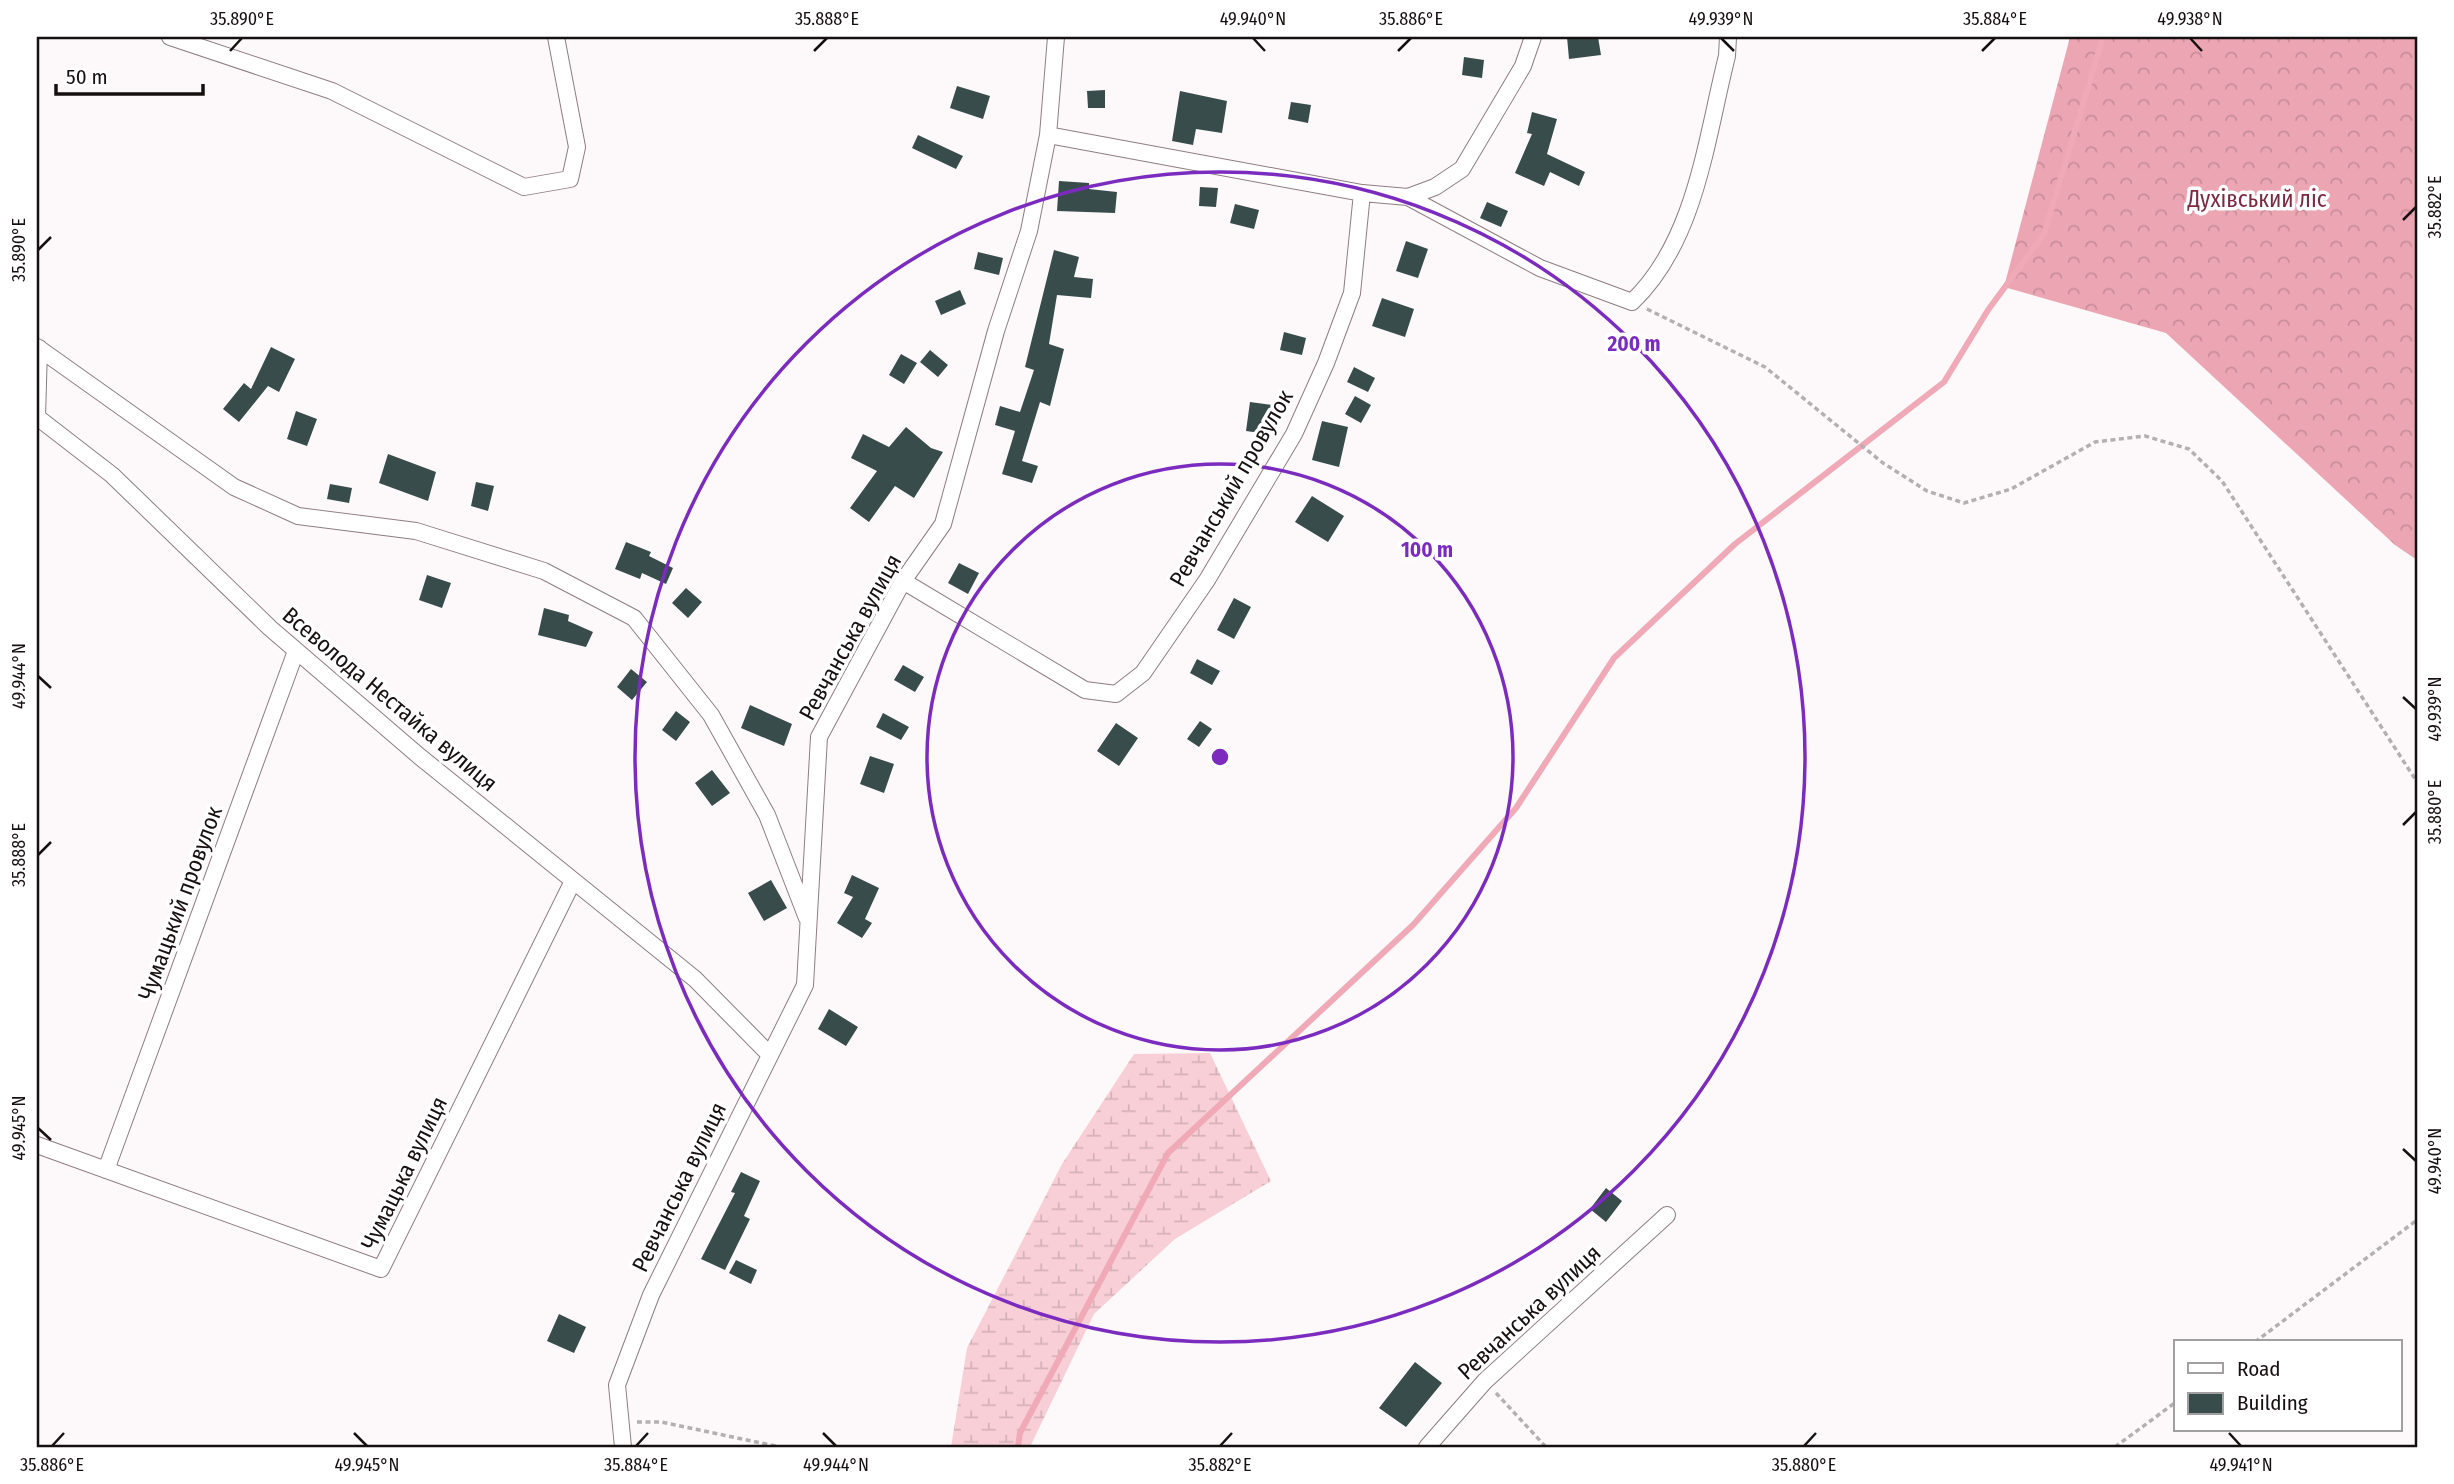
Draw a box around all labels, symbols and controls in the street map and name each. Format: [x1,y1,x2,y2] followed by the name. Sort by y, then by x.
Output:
[210,8,274,30] text: 35.890°E
[795,8,859,30] text: 35.888°E
[1220,8,1286,30] text: 49.940°N
[1379,8,1443,30] text: 35.886°E
[1689,8,1753,30] text: 49.939°N
[1963,8,2027,30] text: 35.884°E
[2157,8,2223,30] text: 49.938°N
[56,52,203,96] scale bar
[66,64,108,90] text: 50 m
[2424,176,2446,238] text: 35.882°E
[2186,185,2327,213] park label: Духівський ліс
[8,218,30,282] text: 35.890°E
[1606,331,1661,357] text: 200 m
[1163,384,1299,591] street label: Ревчанський провулок
[1401,537,1453,563] text: 100 m
[793,549,907,725] street label: Ревчанська вулиця
[277,601,503,797] street label: Всеволода Нестайка вулиця
[8,643,30,709] text: 49.944°N
[2424,677,2446,741] text: 49.939°N
[1208,745,1232,769] centre of rings
[2424,780,2446,844] text: 35.880°E
[132,802,228,1004] street label: Чумацький провулок
[8,823,30,887] text: 35.888°E
[355,1092,453,1254] street label: Чумацька вулиця
[8,1095,30,1161] text: 49.945°N
[626,1098,732,1276] street label: Ревчанська вулиця
[2424,1128,2446,1194] text: 49.940°N
[1452,1239,1606,1385] street label: Ревчанська вулиця
[2174,1340,2402,1432] legend
[2237,1356,2281,1382] text: Road
[2237,1390,2308,1416] text: Building
[20,1454,84,1476] text: 35.886°E
[334,1454,400,1476] text: 49.945°N
[604,1454,668,1476] text: 35.884°E
[803,1454,869,1476] text: 49.944°N
[1189,1454,1251,1476] text: 35.882°E
[1772,1454,1836,1476] text: 35.880°E
[2209,1454,2273,1476] text: 49.941°N

